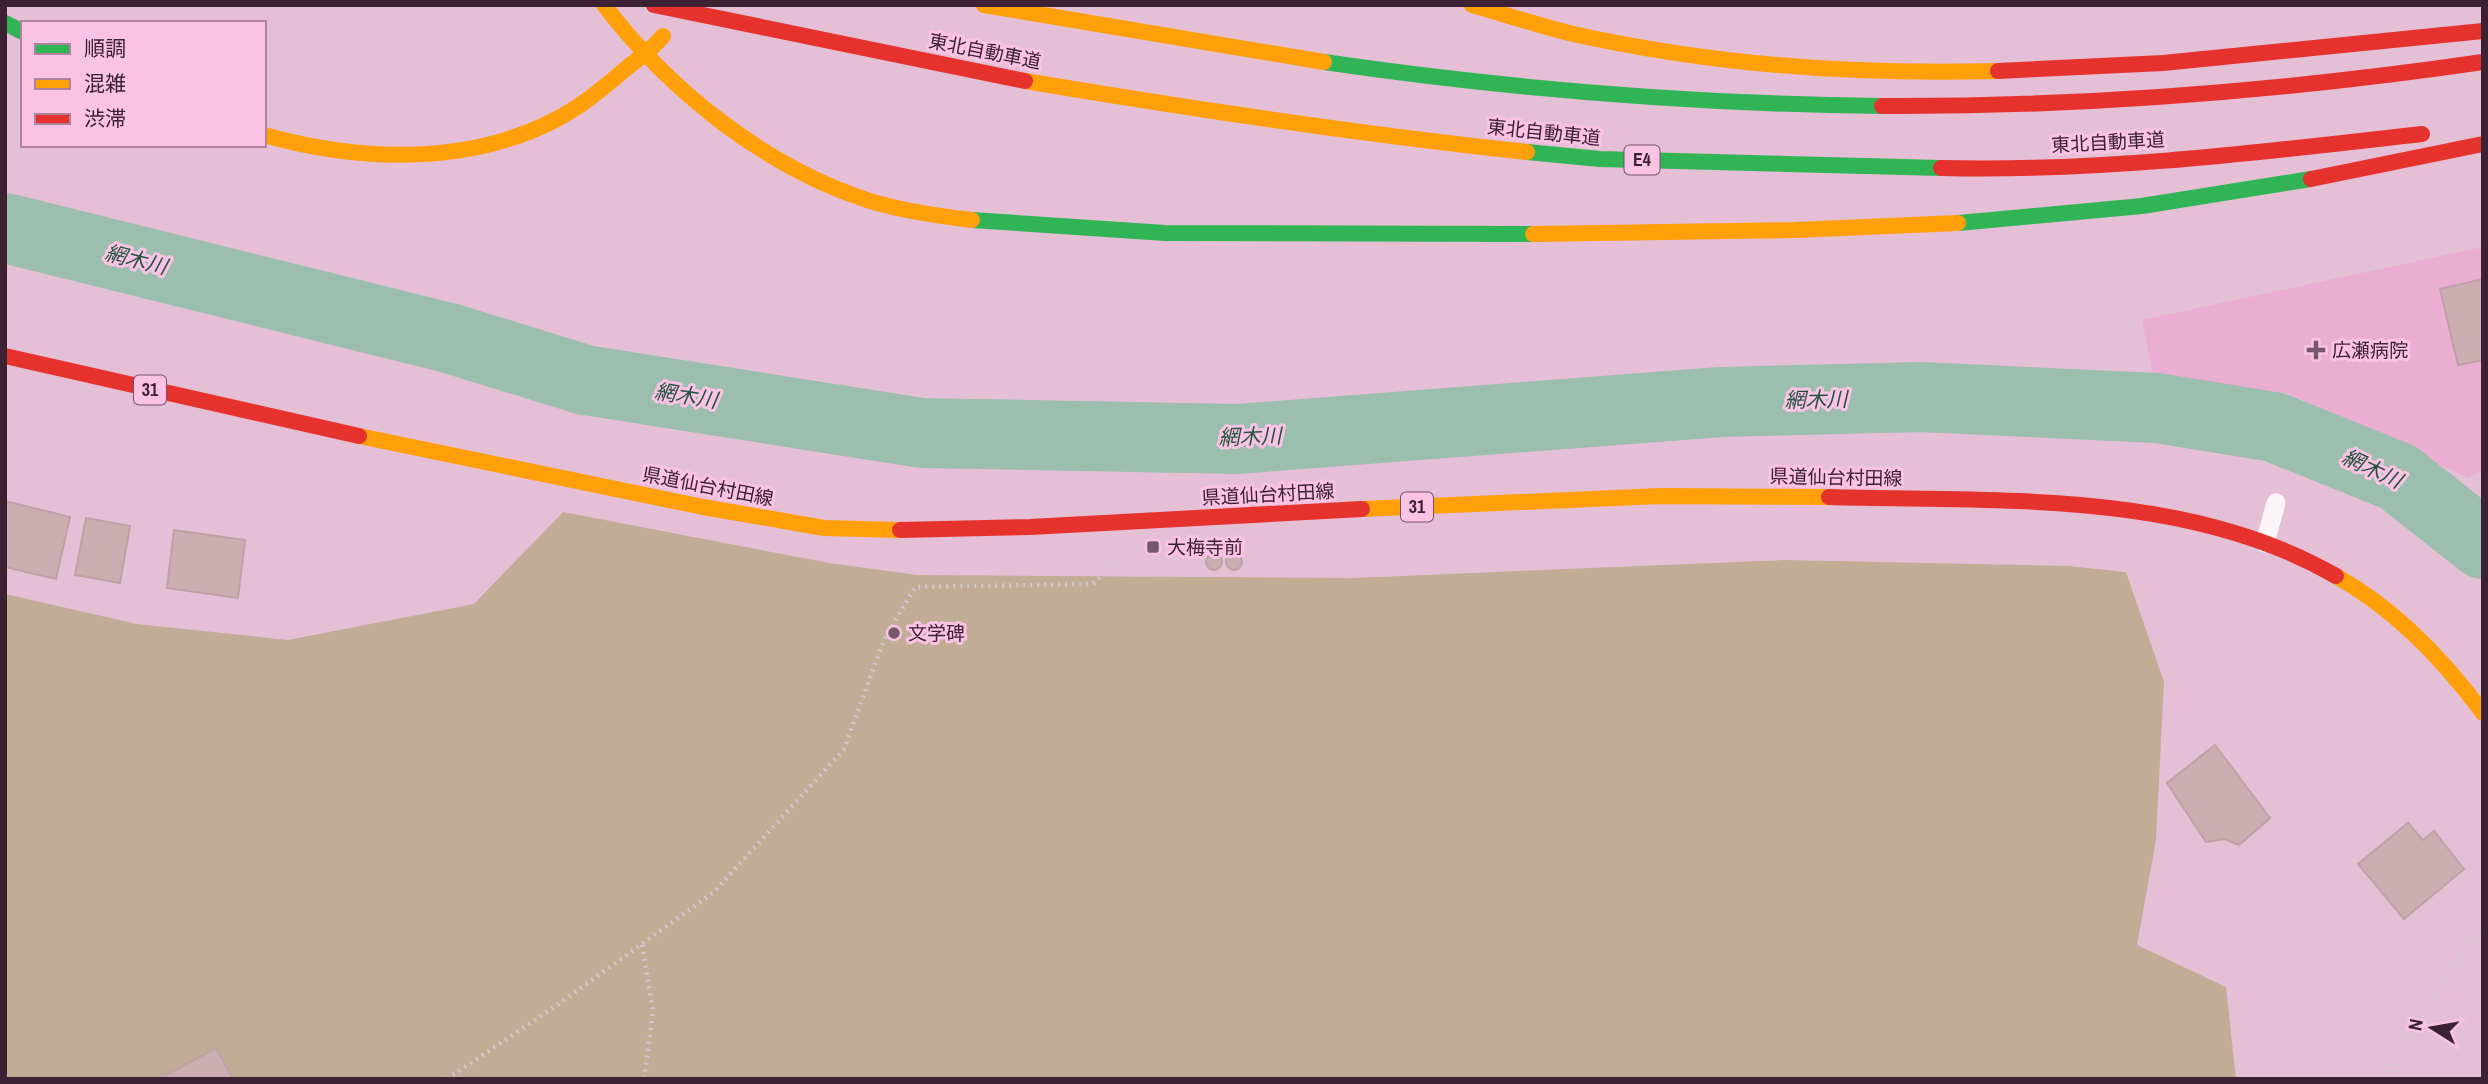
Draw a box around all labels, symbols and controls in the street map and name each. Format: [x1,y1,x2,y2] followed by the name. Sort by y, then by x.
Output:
[21,21,266,147] legend
[927,27,1043,75] street label: 東北自動車道
[84,34,126,63] text: 順調
[84,69,126,98] text: 混雑
[84,104,126,133] text: 渋滞
[1486,113,1602,151] street label: 東北自動車道
[2050,126,2166,158] street label: 東北自動車道
[1624,146,1660,174] road number: E4
[102,238,172,282] water label: 網木川
[2332,337,2408,363] place label: 広瀬病院
[2306,340,2326,360] marker: 広瀬病院
[134,376,166,404] road number: 31
[653,376,721,415] water label: 網木川
[1784,384,1850,415] water label: 網木川
[1218,421,1284,452] water label: 網木川
[2338,442,2409,496] water label: 網木川
[640,461,776,511] street label: 県道仙台村田線
[1769,463,1903,491] street label: 県道仙台村田線
[1201,478,1335,510] street label: 県道仙台村田線
[1401,492,1433,522] road number: 31
[1167,534,1243,560] place label: 大梅寺前
[1145,539,1161,555] marker: 大梅寺前
[908,620,965,646] place label: 文学碑
[886,625,902,641] marker: 文学碑
[2397,993,2467,1063] north arrow
[2401,1017,2429,1033] text: N

